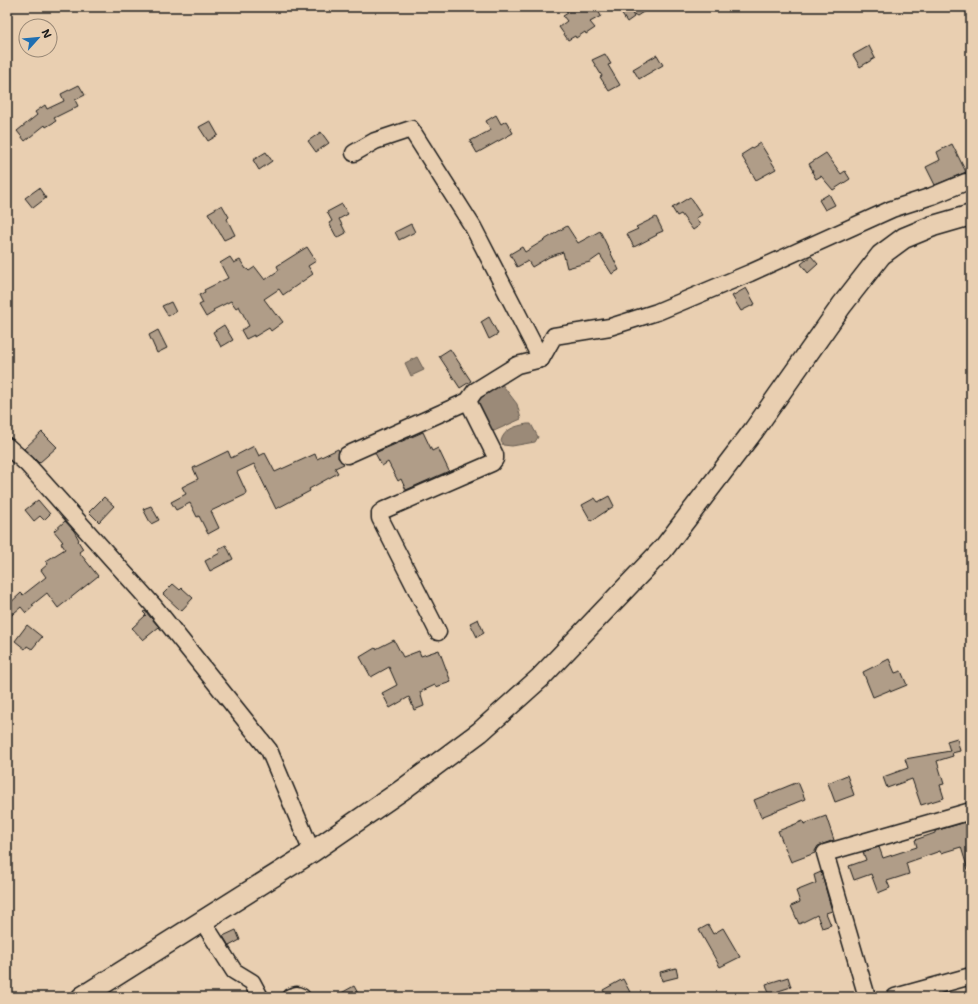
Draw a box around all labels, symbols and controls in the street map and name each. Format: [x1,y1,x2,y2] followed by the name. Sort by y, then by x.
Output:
[18,18,58,58] north arrow
[38,26,55,41] text: N

